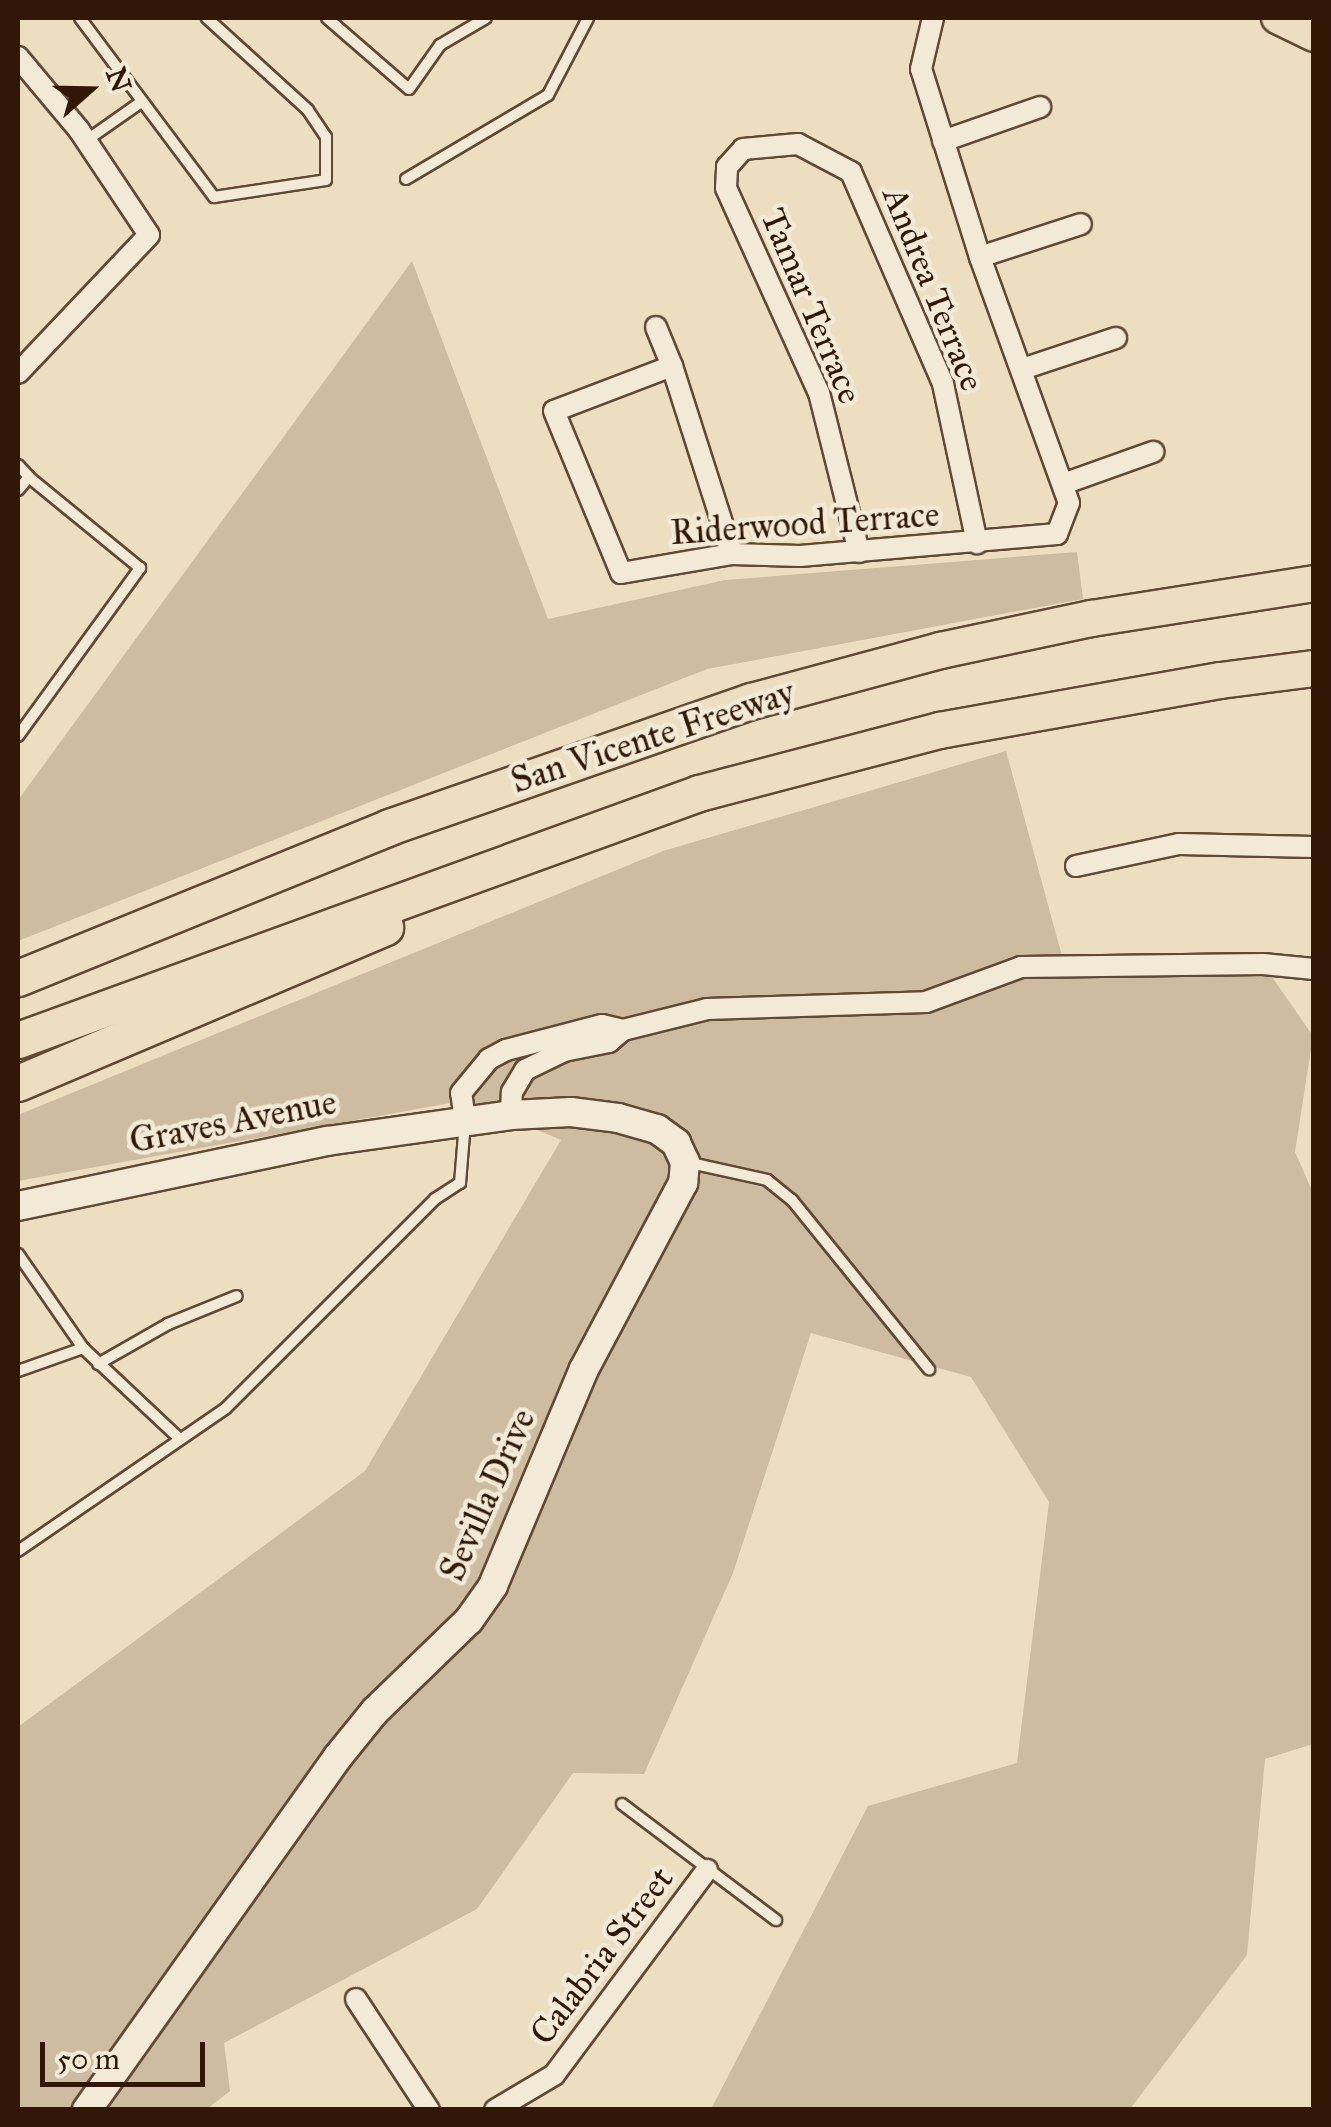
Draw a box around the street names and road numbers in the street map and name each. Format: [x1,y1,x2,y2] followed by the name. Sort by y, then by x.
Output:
[873,181,993,397] street label: Andrea Terrace
[751,202,871,410] street label: Tamar Terrace
[669,494,941,554] street label: Riderwood Terrace
[506,671,800,803] street label: San Vicente Freeway
[126,1081,340,1163] street label: Graves Avenue
[432,1403,544,1587] street label: Sevilla Drive
[522,1859,682,2053] street label: Calabria Street

